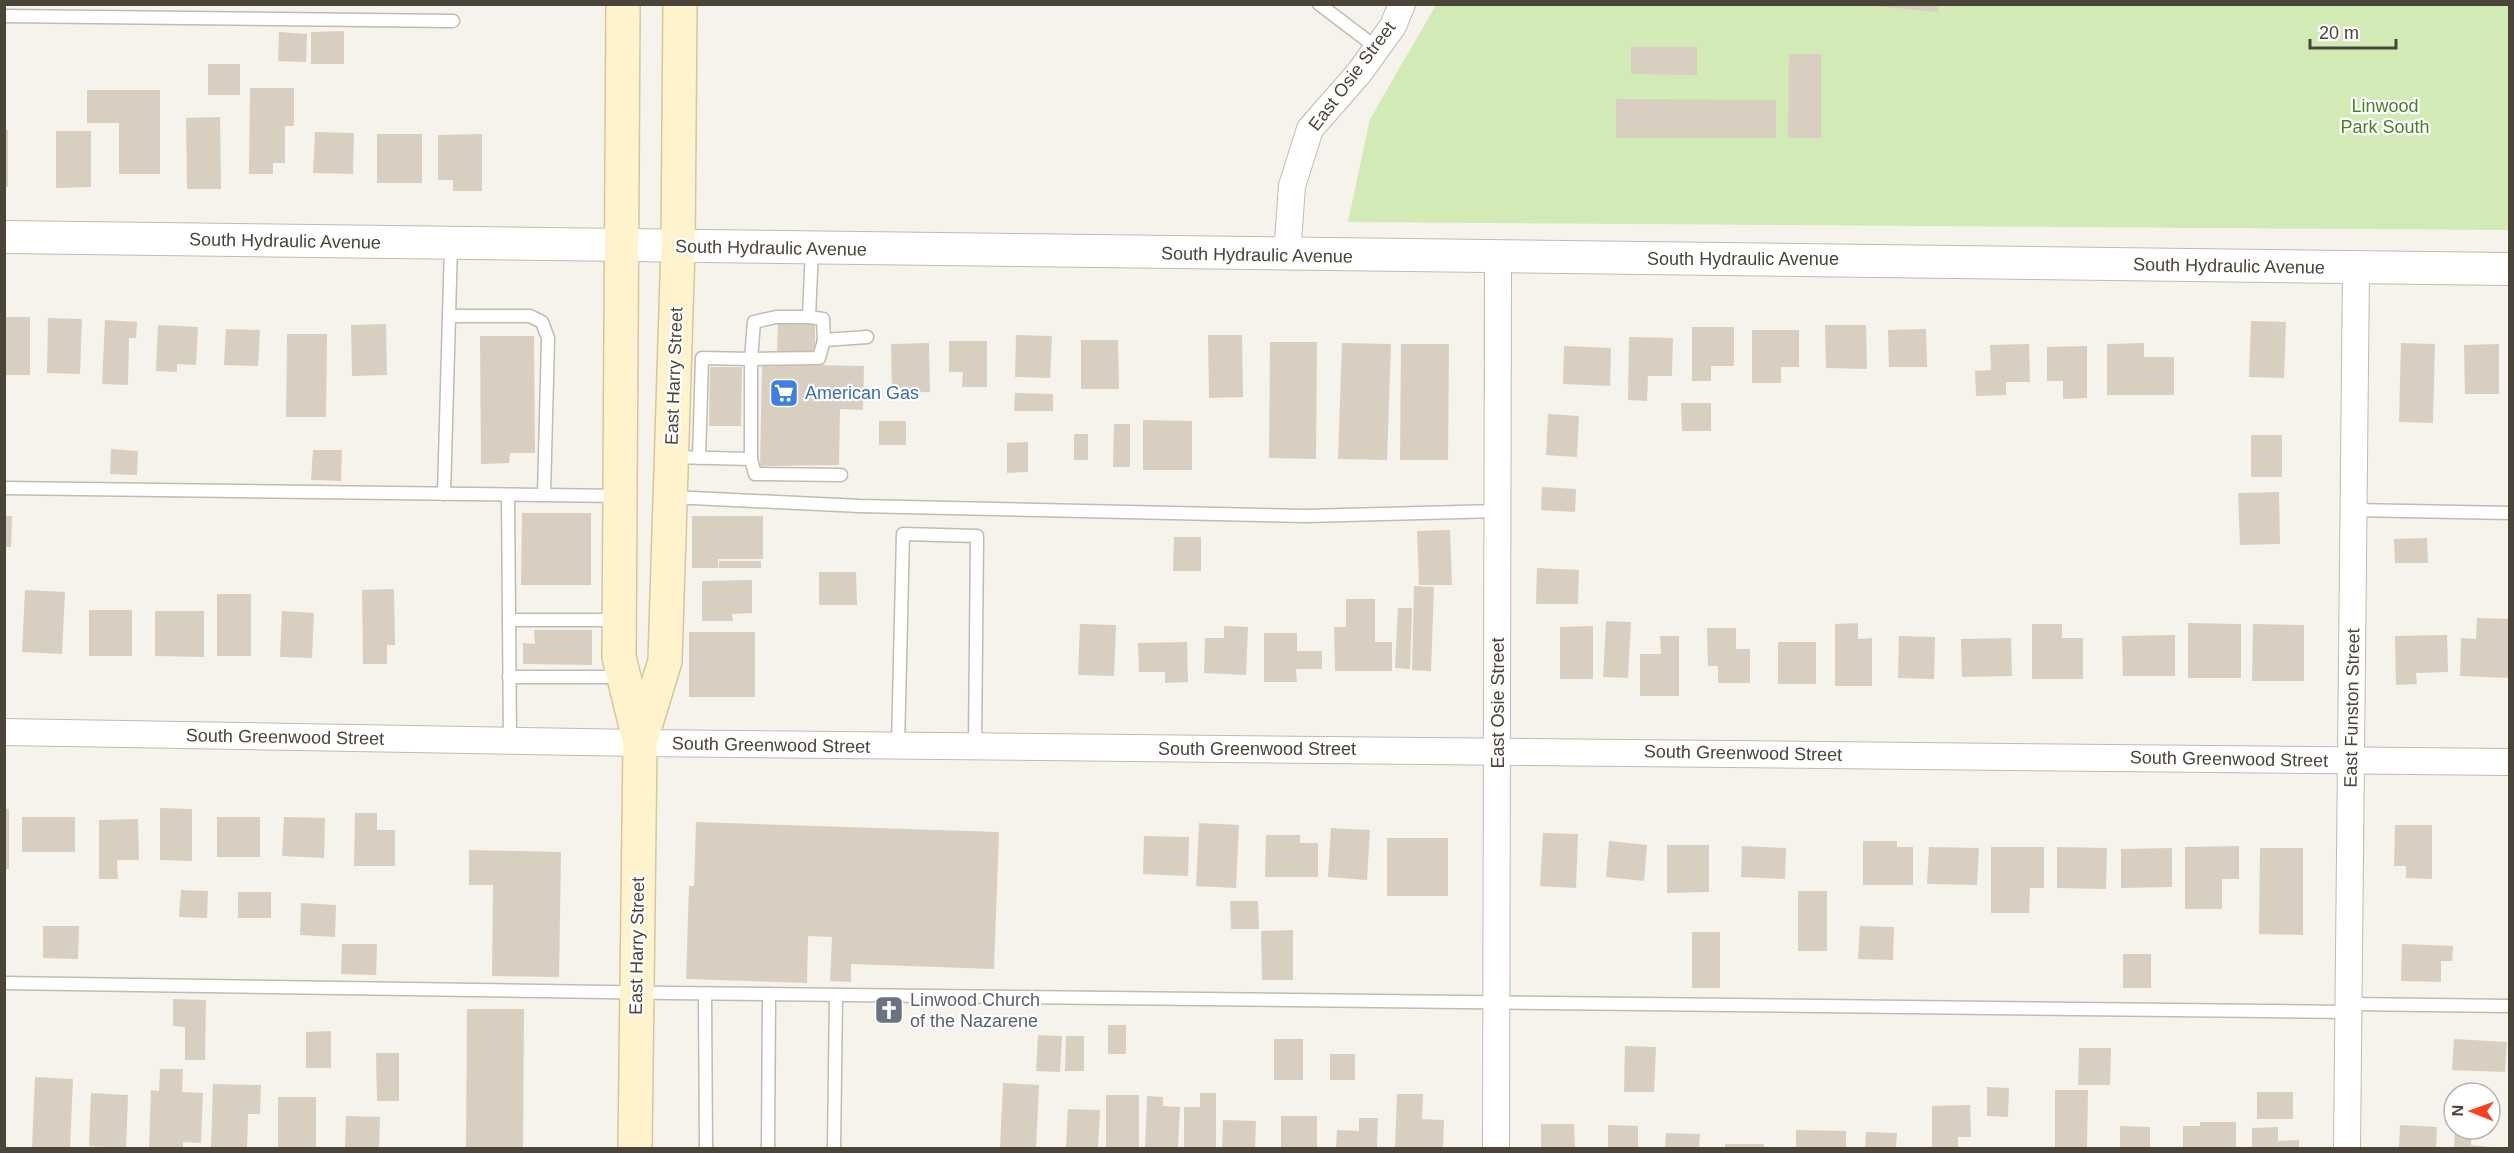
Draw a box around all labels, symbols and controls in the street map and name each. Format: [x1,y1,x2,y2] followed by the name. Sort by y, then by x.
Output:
[2310,12,2396,50] scale bar
[1305,18,1399,134] street label: East Osie Street
[2319,23,2359,43] text: 20 m
[2340,96,2430,137] park label: Linwood Park South
[189,229,381,253] street label: South Hydraulic Avenue
[675,236,867,260] street label: South Hydraulic Avenue
[1161,243,1353,267] street label: South Hydraulic Avenue
[1647,249,1839,269] street label: South Hydraulic Avenue
[2133,254,2325,278] street label: South Hydraulic Avenue
[662,307,686,445] street label: East Harry Street
[768,377,800,409] supermarket icon: American Gas
[805,383,919,403] place label: American Gas
[2341,628,2363,788] street label: East Funston Street
[1488,637,1508,769] street label: East Osie Street
[186,725,384,749] street label: South Greenwood Street
[672,733,870,757] street label: South Greenwood Street
[1158,739,1356,759] street label: South Greenwood Street
[1644,741,1842,765] street label: South Greenwood Street
[2130,747,2328,771] street label: South Greenwood Street
[626,877,648,1015] street label: East Harry Street
[910,990,1040,1031] place label: Linwood Church of the Nazarene
[873,994,905,1026] church icon: Linwood Church of the Nazarene
[2442,1081,2502,1141] north arrow
[2449,1105,2466,1117] text: N

